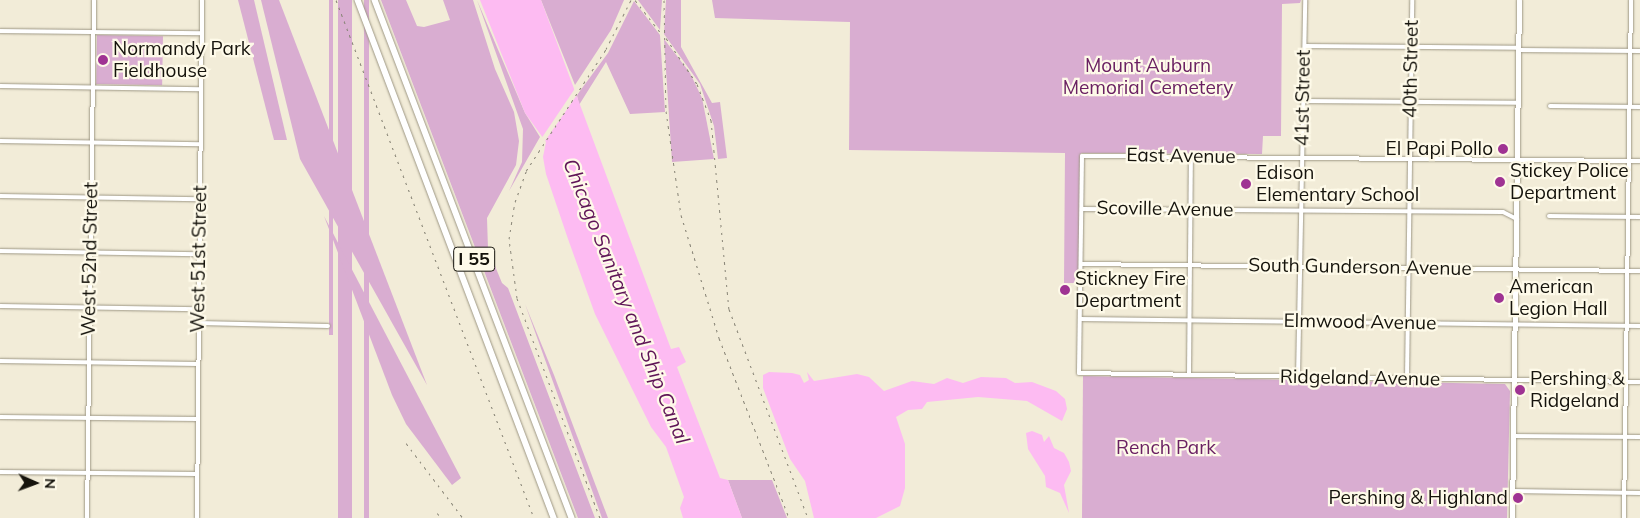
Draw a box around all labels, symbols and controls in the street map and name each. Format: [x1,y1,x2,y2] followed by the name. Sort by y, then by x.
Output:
[1399,20,1423,118] street label: 40th Street
[113,38,251,82] place label: Normandy Park Fieldhouse
[1291,50,1315,146] street label: 41st Street
[97,54,109,66] marker: Normandy Park Fieldhouse
[1063,55,1233,99] park label: Mount Auburn Memorial Cemetery
[1385,138,1493,160] place label: El Papi Pollo
[1497,143,1509,155] marker: El Papi Pollo
[1126,144,1236,168] street label: East Avenue
[559,155,695,447] water label: Chicago Sanitary and Ship Canal
[1510,160,1629,204] place label: Stickey Police Department
[1256,162,1419,206] place label: Edison Elementary School
[1494,176,1506,188] marker: Stickey Police Department
[1240,178,1252,190] marker: Edison Elementary School
[77,182,103,336] street label: West 52nd Street
[186,185,212,333] street label: West 51st Street
[1096,196,1234,222] street label: Scoville Avenue
[453,243,495,274] road number: I 55
[1248,254,1472,280] street label: South Gunderson Avenue
[1075,268,1186,312] place label: Stickney Fire Department
[1509,276,1608,320] place label: American Legion Hall
[1059,284,1071,296] marker: Stickney Fire Department
[1493,292,1505,304] marker: American Legion Hall
[1283,309,1437,335] street label: Elmwood Avenue
[1280,365,1440,391] street label: Ridgeland Avenue
[1530,368,1624,412] place label: Pershing & Ridgeland
[1514,384,1526,396] marker: Pershing & Ridgeland
[1116,437,1216,459] park label: Rench Park
[10,458,60,508] north arrow
[41,478,59,489] text: N
[1328,487,1508,509] place label: Pershing & Highland
[1512,492,1524,504] marker: Pershing & Highland

